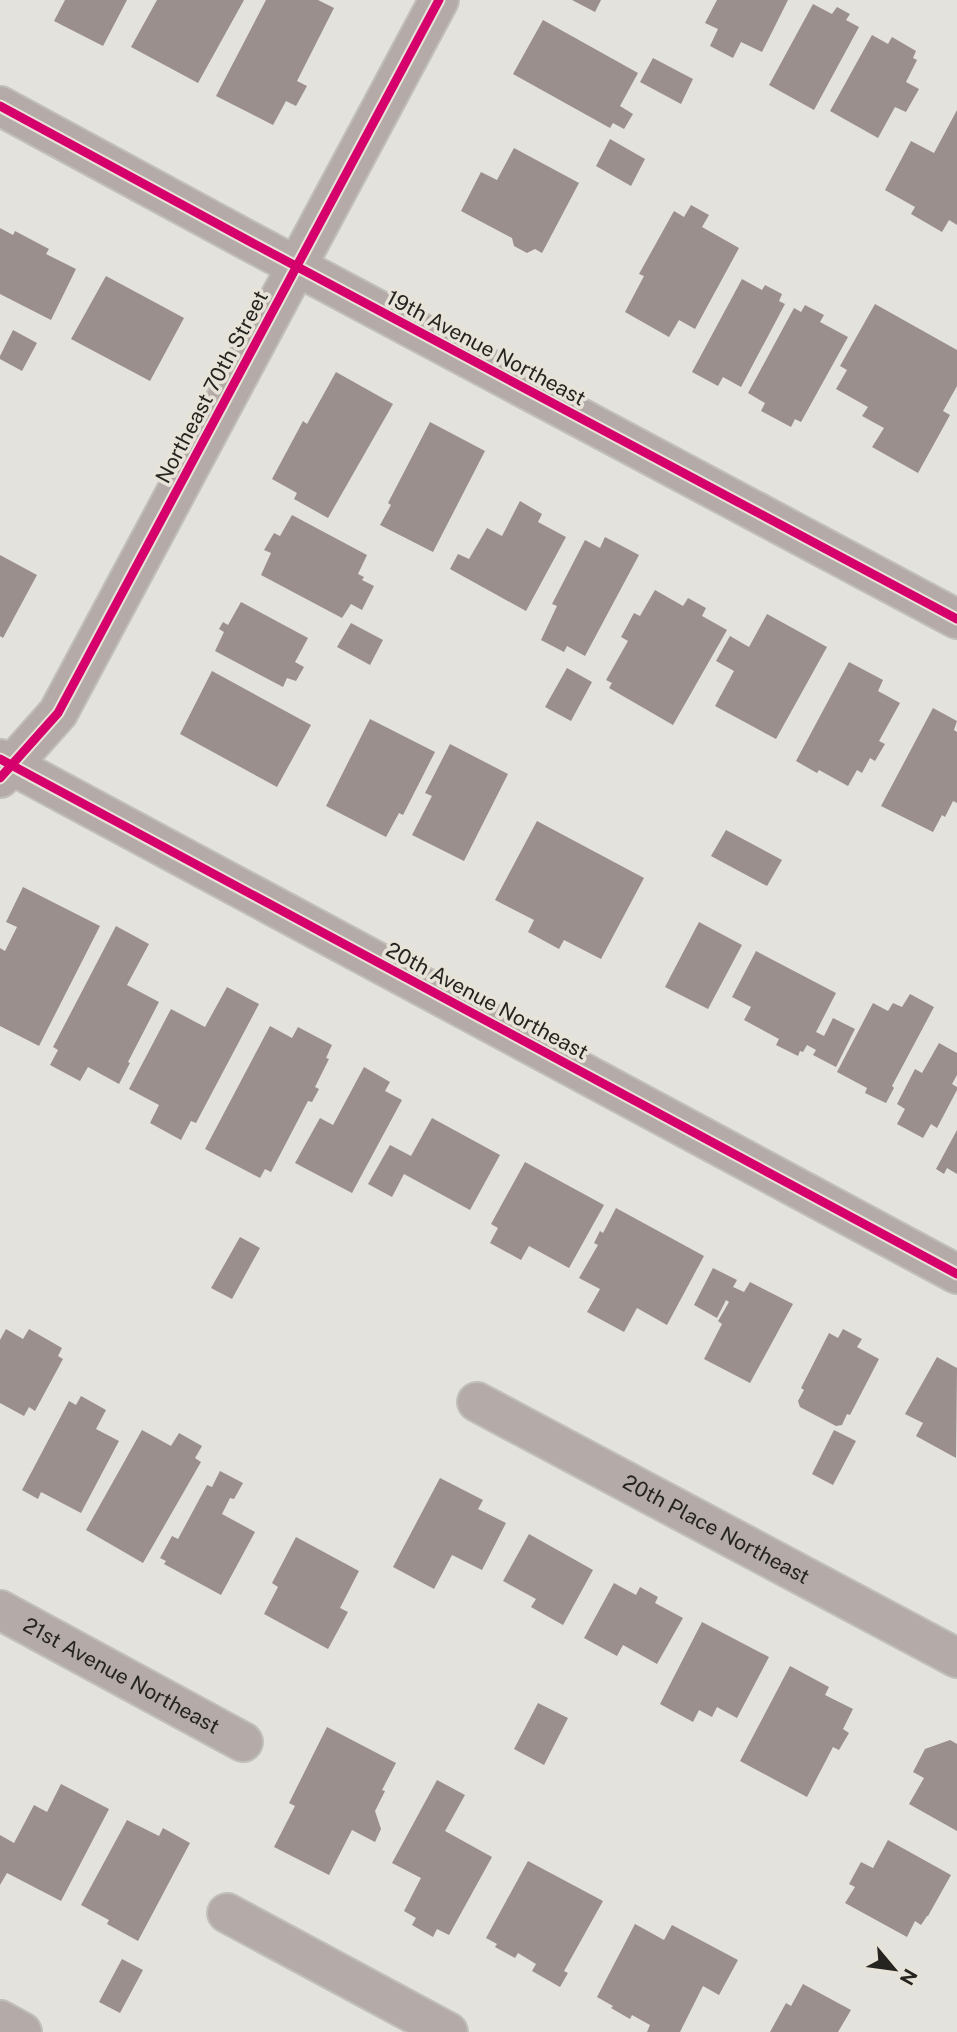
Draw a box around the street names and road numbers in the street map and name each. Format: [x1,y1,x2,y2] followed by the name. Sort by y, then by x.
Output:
[382,284,590,411] street label: 19th Avenue Northeast
[150,286,273,487] street label: Northeast 70th Street
[382,937,593,1065] street label: 20th Avenue Northeast
[619,1469,814,1589] street label: 20th Place Northeast
[19,1612,224,1739] street label: 21st Avenue Northeast

